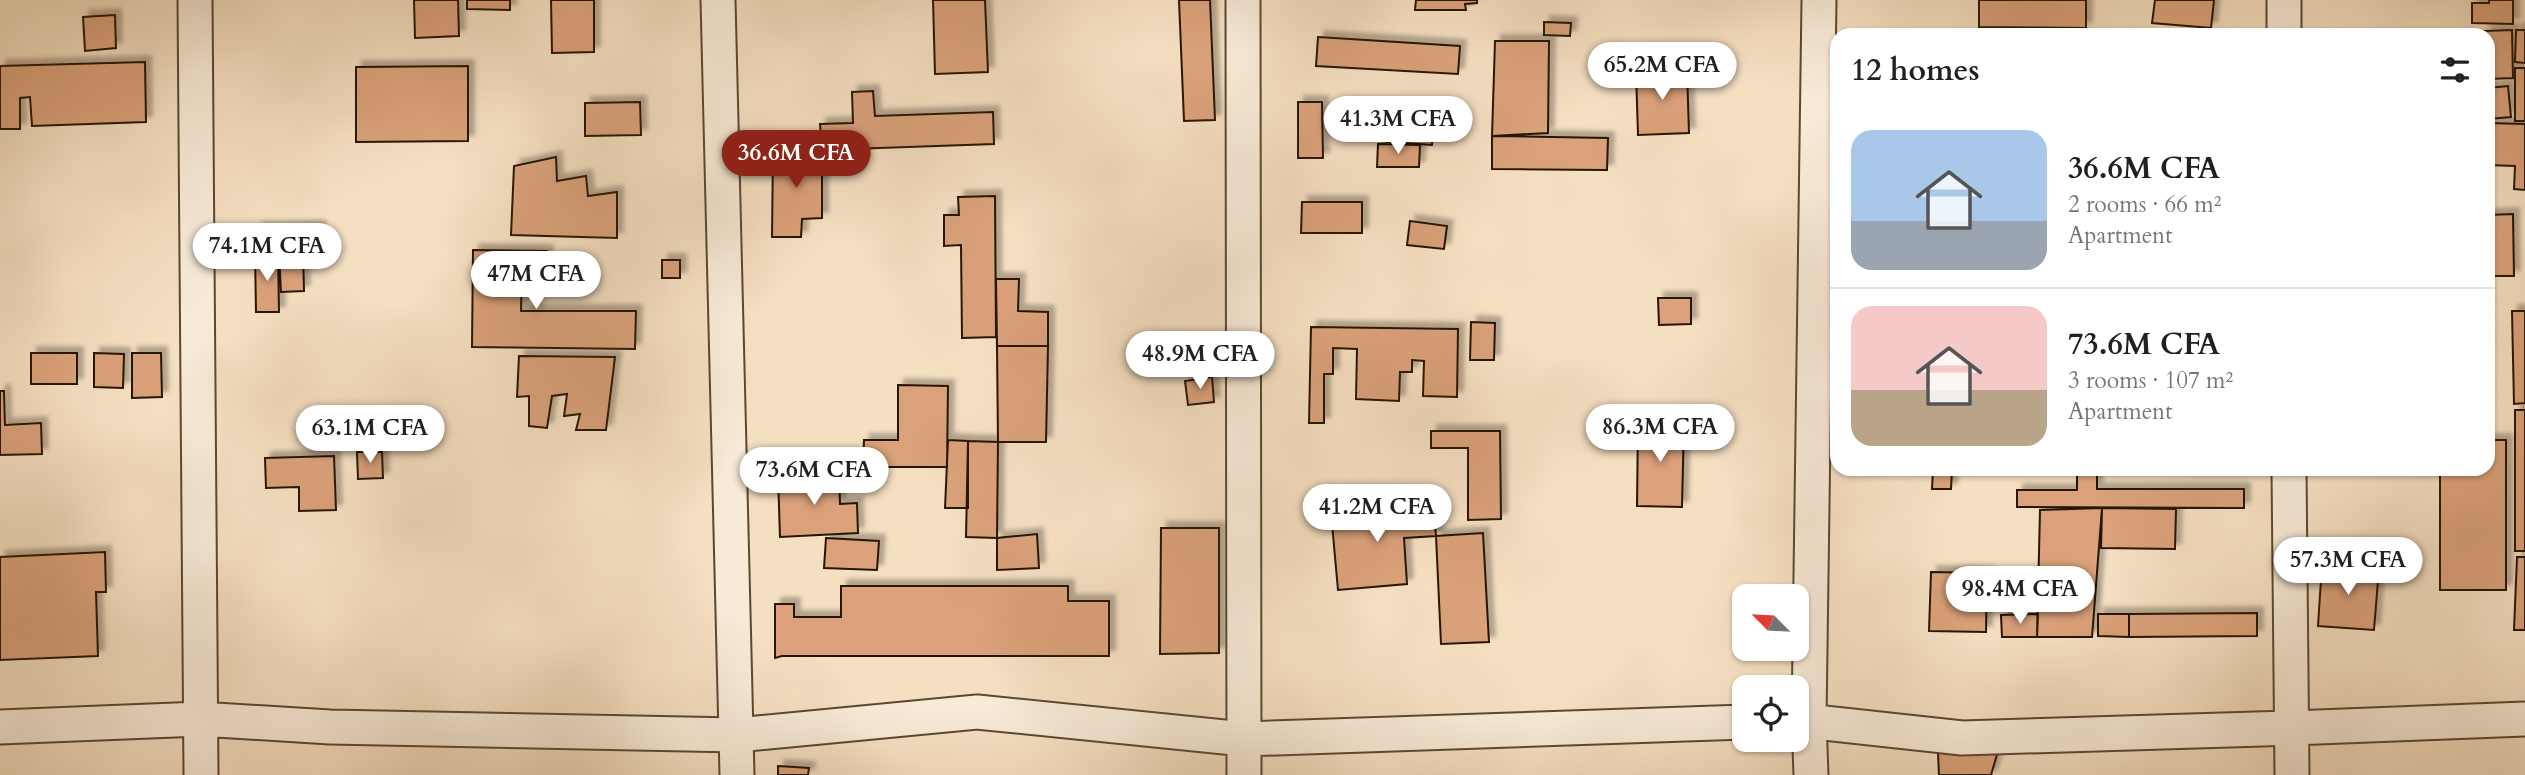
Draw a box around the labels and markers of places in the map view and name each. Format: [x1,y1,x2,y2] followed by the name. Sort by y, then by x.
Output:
[1582,42,1742,102] pin: 65.2M CFA
[1318,96,1478,156] pin: 41.3M CFA
[716,130,876,190] pin: 36.6M CFA
[187,224,347,283] pin: 74.1M CFA
[471,252,601,311] pin: 47M CFA
[1120,332,1280,391] pin: 48.9M CFA
[1580,405,1740,464] pin: 86.3M CFA
[290,406,450,465] pin: 63.1M CFA
[734,448,894,507] pin: 73.6M CFA
[1297,484,1457,544] pin: 41.2M CFA
[2268,538,2428,597] pin: 57.3M CFA
[1940,566,2100,626] pin: 98.4M CFA

